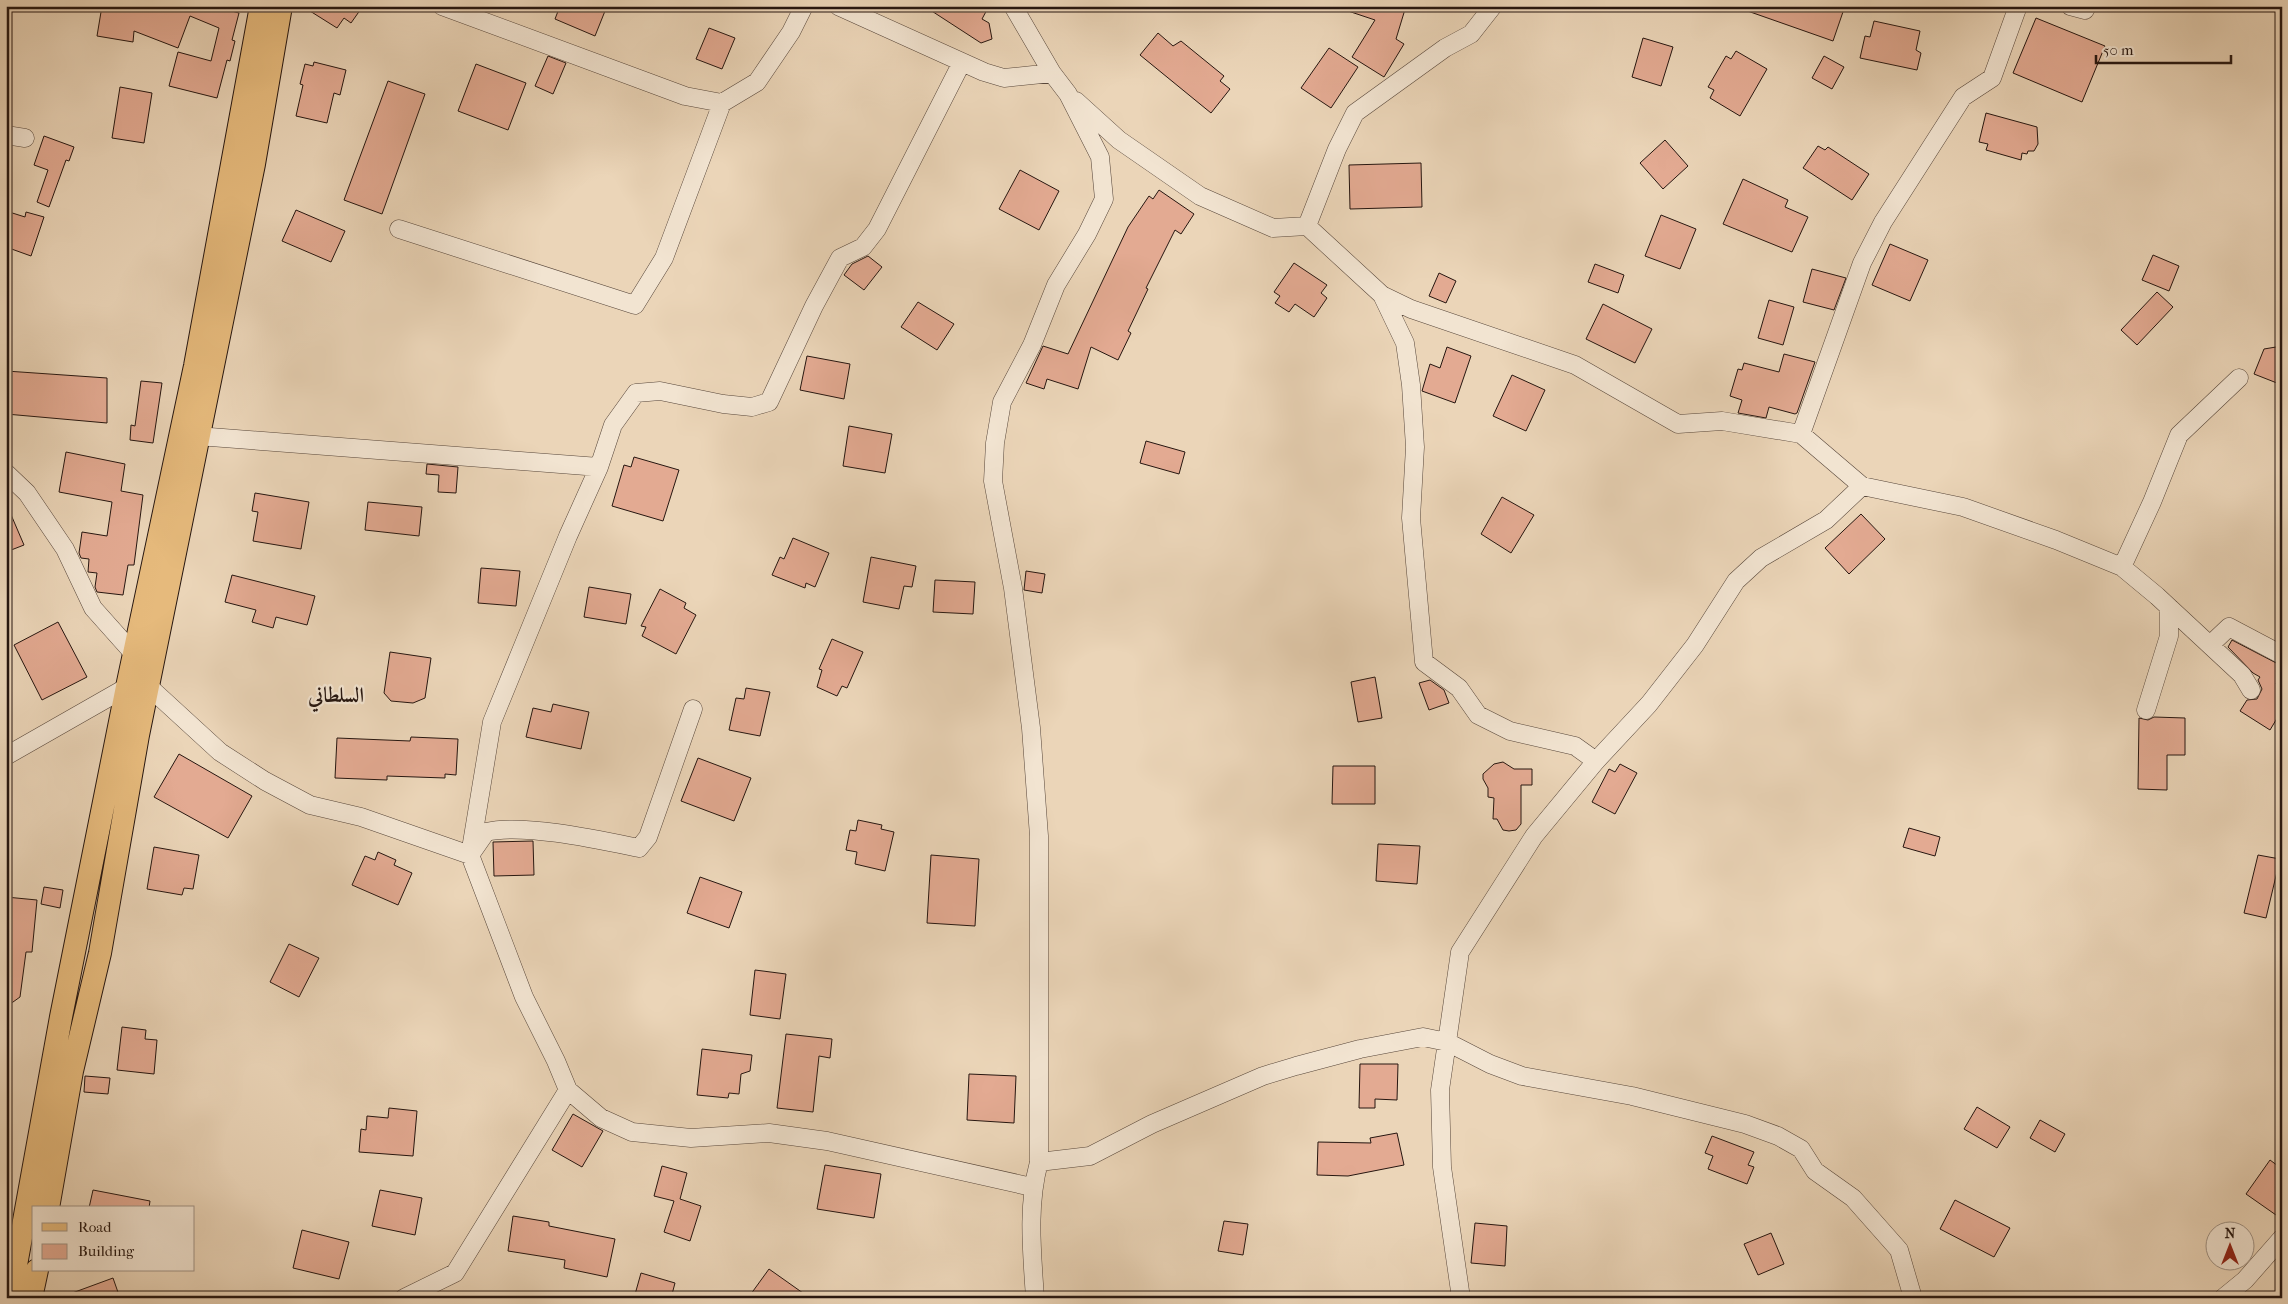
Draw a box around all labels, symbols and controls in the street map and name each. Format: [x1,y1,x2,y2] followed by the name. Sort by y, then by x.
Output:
[2096,32,2230,64] scale bar
[2103,41,2134,59] text: 50 m
[307,683,364,713] district label: السلطاني
[32,1206,195,1272] legend
[78,1218,112,1236] text: Road
[2206,1222,2256,1272] north arrow
[2225,1225,2236,1242] text: N
[78,1242,135,1260] text: Building

